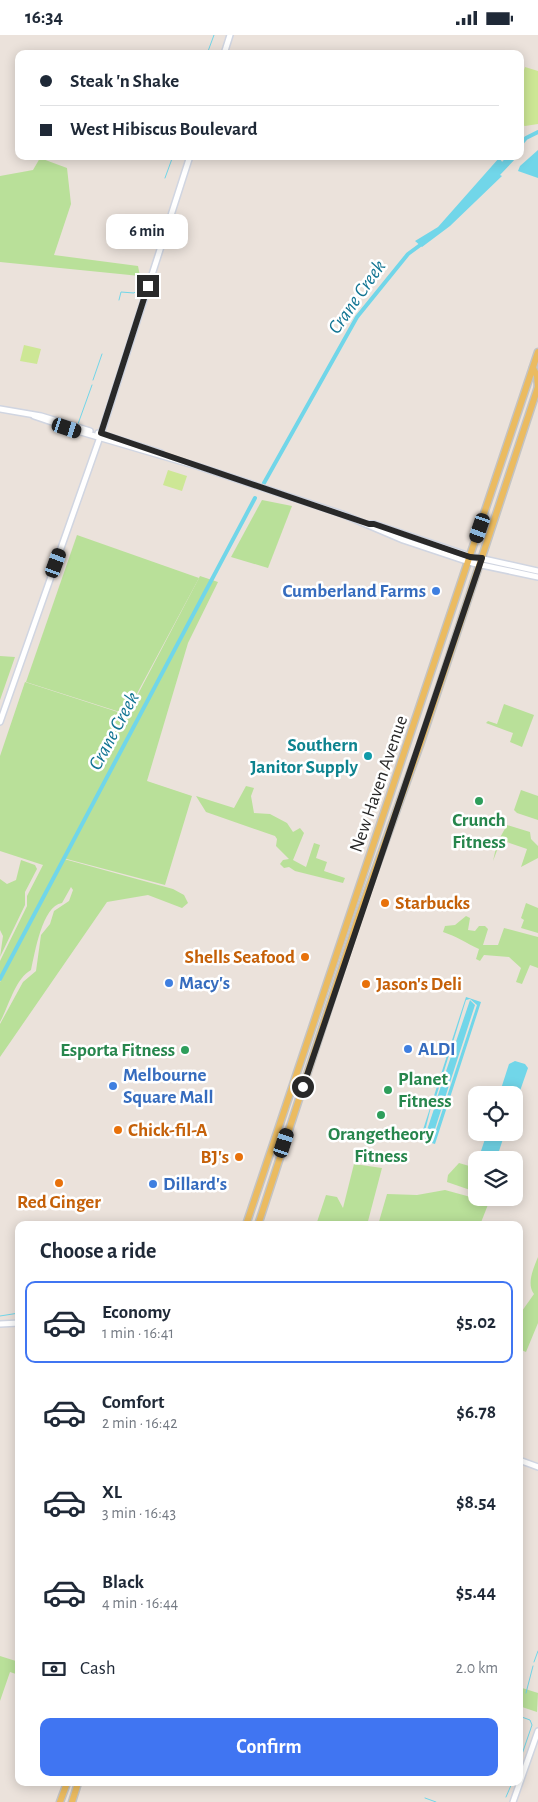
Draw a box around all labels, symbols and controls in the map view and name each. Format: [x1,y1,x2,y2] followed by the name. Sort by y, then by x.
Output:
[25,8,63,27] text: 16:34
[70,72,179,91] text: Steak 'n Shake
[70,120,258,139] text: West Hibiscus Boulevard
[107,213,189,249] callout: 6 min
[129,223,165,239] text: 6 min
[324,256,390,338] water label: Crane Creek
[137,275,159,297] route end
[50,416,83,440] car
[468,511,491,545] car
[43,546,68,580] car
[283,582,426,601] place label: Cumberland Farms
[430,585,442,597] marker: Cumberland Farms
[85,689,143,773] water label: Crane Creek
[347,713,411,855] street label: New Haven Avenue
[250,736,358,777] place label: Southern Janitor Supply
[362,750,374,762] marker: Southern Janitor Supply
[473,795,485,807] marker: Crunch Fitness
[452,811,506,852] place label: Crunch Fitness
[395,894,470,913] place label: Starbucks
[379,897,391,909] marker: Starbucks
[185,948,295,967] place label: Shells Seafood
[299,951,311,963] marker: Shells Seafood
[179,974,230,993] place label: Macy's
[376,975,462,994] place label: Jason's Deli
[163,977,175,989] marker: Macy's
[360,978,372,990] marker: Jason's Deli
[418,1040,456,1059] place label: ALDI
[60,1041,175,1060] place label: Esporta Fitness
[402,1043,414,1055] marker: ALDI
[179,1044,191,1056] marker: Esporta Fitness
[123,1066,214,1107] place label: Melbourne Square Mall
[398,1070,452,1111] place label: Planet Fitness
[292,1076,314,1098] route start
[107,1080,119,1092] marker: Melbourne Square Mall
[382,1084,394,1096] marker: Planet Fitness
[468,1086,523,1206] map controls
[468,1086,523,1141] button: locate
[375,1109,387,1121] marker: Orangetheory Fitness
[128,1121,208,1140] place label: Chick-fil-A
[112,1124,124,1136] marker: Chick-fil-A
[328,1125,435,1166] place label: Orangetheory Fitness
[272,1126,295,1160] car
[201,1148,229,1167] place label: BJ's
[233,1151,245,1163] marker: BJ's
[468,1151,523,1206] button: layers
[163,1175,227,1194] place label: Dillard's
[53,1177,65,1189] marker: Red Ginger
[147,1178,159,1190] marker: Dillard's
[17,1193,101,1212] place label: Red Ginger
[40,1240,156,1262] text: Choose a ride
[42,1300,87,1345] icon: car
[102,1303,171,1322] text: Economy
[456,1313,496,1332] text: $5.02
[102,1325,174,1341] text: 1 min · 16:41
[42,1390,87,1435] icon: car
[102,1393,164,1412] text: Comfort
[456,1403,496,1422] text: $6.78
[102,1415,177,1431] text: 2 min · 16:42
[42,1480,87,1525] icon: car
[102,1483,122,1502] text: XL
[456,1493,496,1512] text: $8.54
[102,1505,176,1521] text: 3 min · 16:43
[42,1570,87,1615] icon: car
[102,1573,144,1592] text: Black
[456,1583,496,1602] text: $5.44
[102,1595,178,1611] text: 4 min · 16:44
[40,1655,68,1683] icon: cash
[80,1659,116,1678] text: Cash
[456,1660,498,1676] text: 2.0 km
[40,1718,498,1776] button: Confirm

